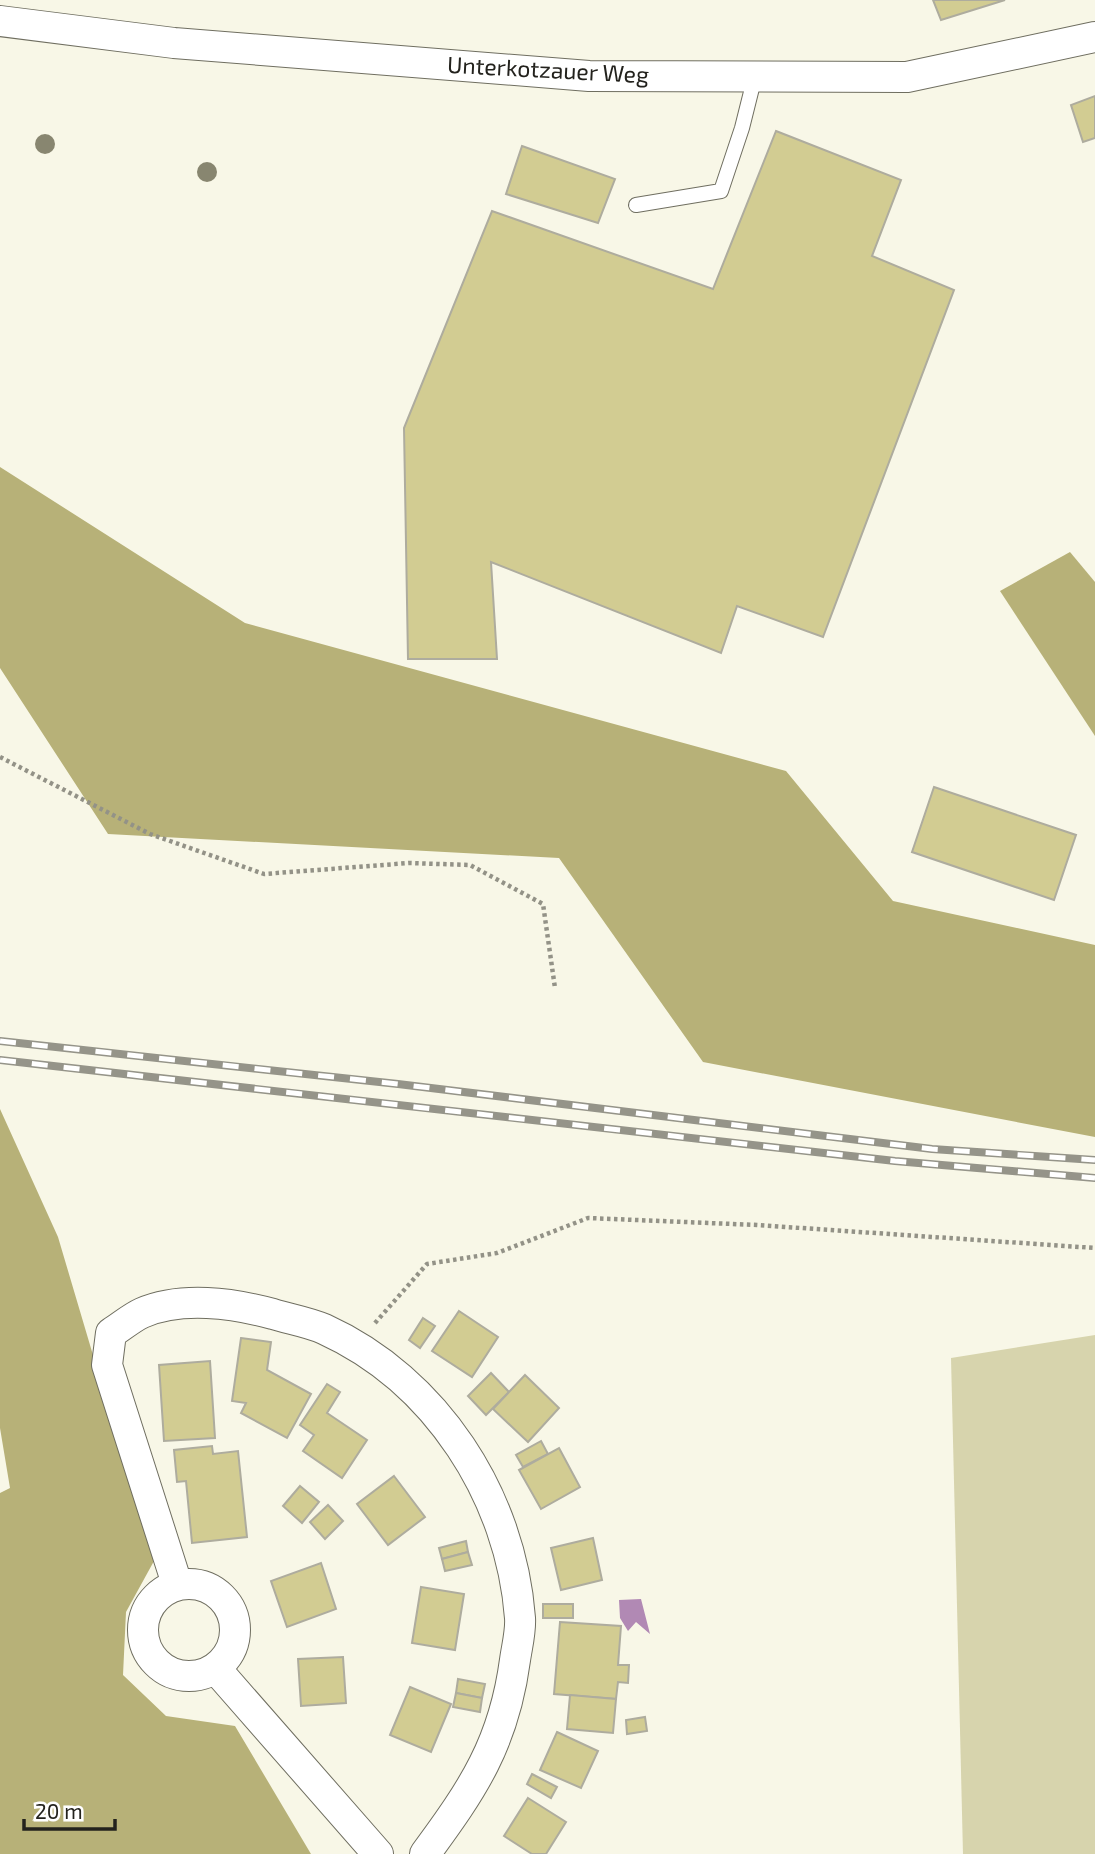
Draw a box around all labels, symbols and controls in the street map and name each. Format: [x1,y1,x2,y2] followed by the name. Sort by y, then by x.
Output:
[446,50,650,88] street label: Unterkotzauer Weg
[24,1787,116,1831] scale bar
[35,1798,83,1823] text: 20 m

